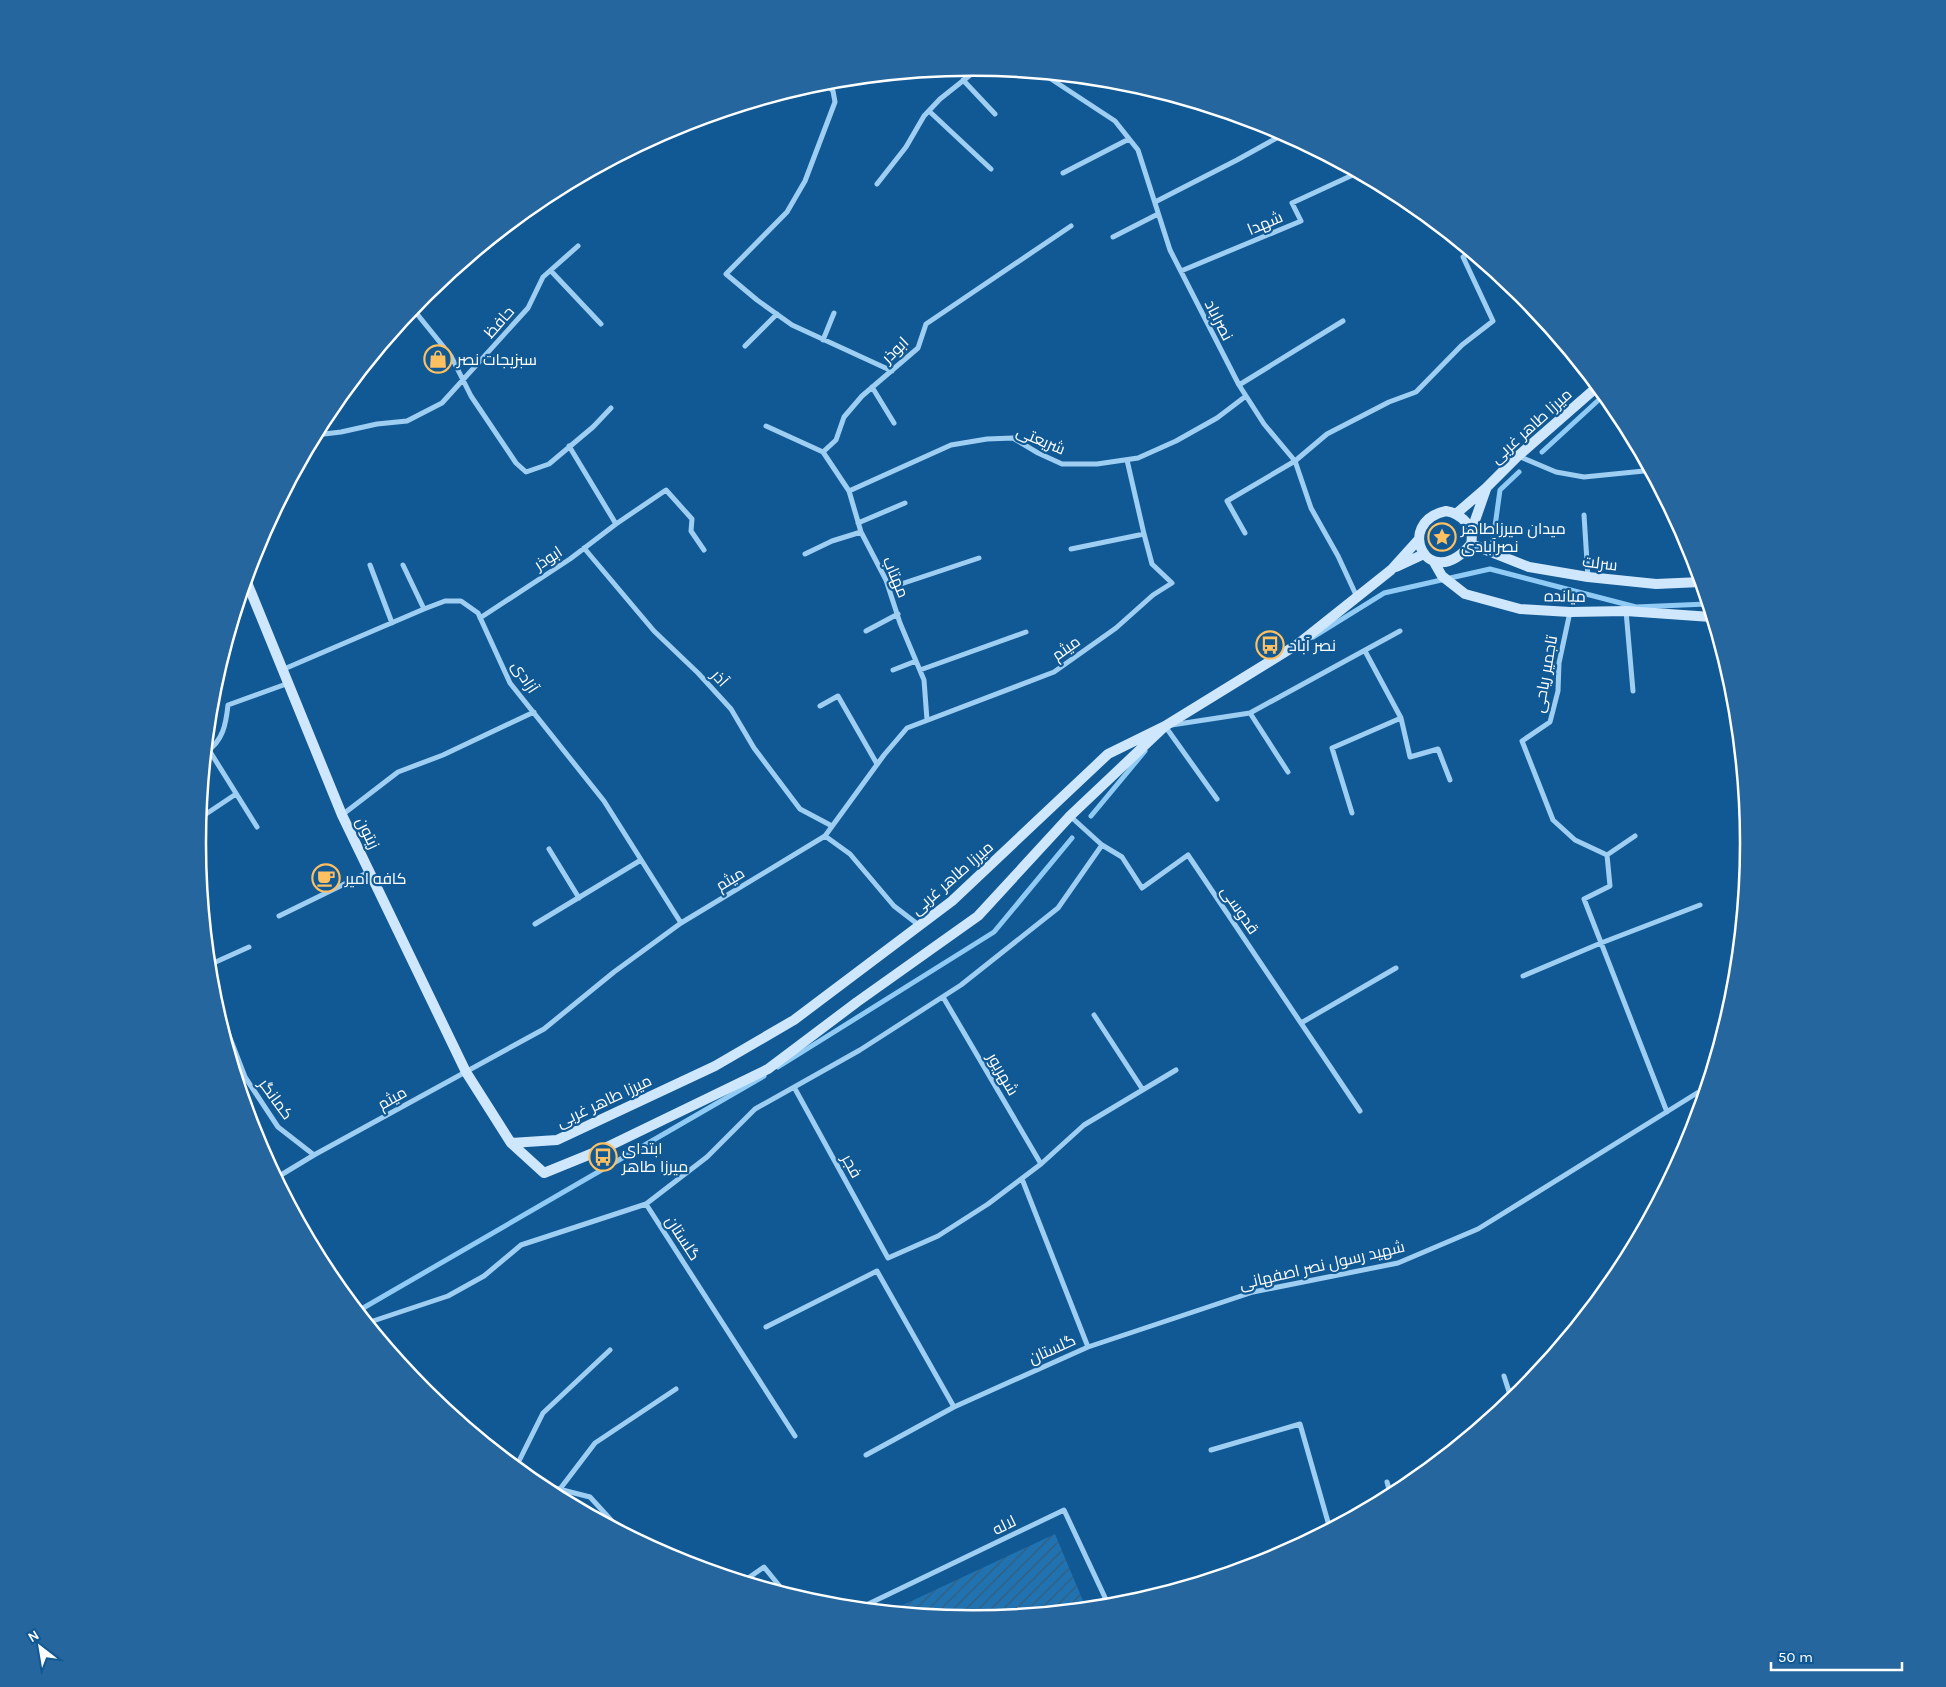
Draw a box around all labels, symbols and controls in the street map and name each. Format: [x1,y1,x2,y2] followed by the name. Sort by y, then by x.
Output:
[1244,207,1286,240] street label: شهدا
[1201,296,1237,344] street label: نصراباد
[480,302,518,342] street label: حافظ
[877,333,912,368] street label: ابوذر
[423,344,453,374] shop icon: سبزیجات نصر
[456,350,537,369] place label: سبزیجات نصر
[1486,385,1576,468] street label: میرزا طاهر غربی
[1013,421,1068,460] street label: شریعتی
[1460,519,1566,557] place label: میدان میرزاطاهر نصرآبادی
[1427,522,1457,552] place icon: میدان میرزاطاهر نصرآبادی
[530,542,566,575] street label: ابوذر
[1581,551,1619,575] street label: سرلت
[878,554,913,601] street label: مهتاب
[1544,586,1586,606] street label: میانده
[1255,630,1285,660] bus stop icon: نصر آباد
[1048,632,1085,666] street label: میثم
[1529,633,1562,714] street label: تاجمیر ریاحی
[1289,636,1336,655] place label: نصر آباد
[507,657,543,698] street label: آزادی
[707,665,733,691] street label: آذر
[351,814,384,852] street label: زیتون
[907,837,998,920] street label: میرزا طاهر غربی
[311,863,341,893] cafe icon: کافه امیر
[712,863,749,897] street label: میثم
[344,869,407,888] place label: کافه امیر
[1216,882,1263,938] street label: قدوسی
[982,1048,1023,1099] street label: شهریور
[553,1071,655,1132] street label: میرزا طاهر غربی
[254,1074,297,1123] street label: کمانگر
[374,1082,411,1115] street label: میثم
[621,1139,688,1176] place label: ابتدای میرزا طاهر
[588,1142,618,1172] bus stop icon: ابتدای میرزا طاهر
[837,1150,866,1181] street label: فجر
[661,1212,704,1265] street label: گلستان
[1237,1237,1407,1294] street label: شهید رسول نصر اصفهانی
[1025,1330,1079,1369] street label: گلستان
[989,1511,1019,1539] street label: لاله
[15,1622,65,1672] north arrow
[25,1626,42,1646] text: N
[1771,1640,1902,1672] scale bar
[1778,1648,1813,1666] text: 50 m

